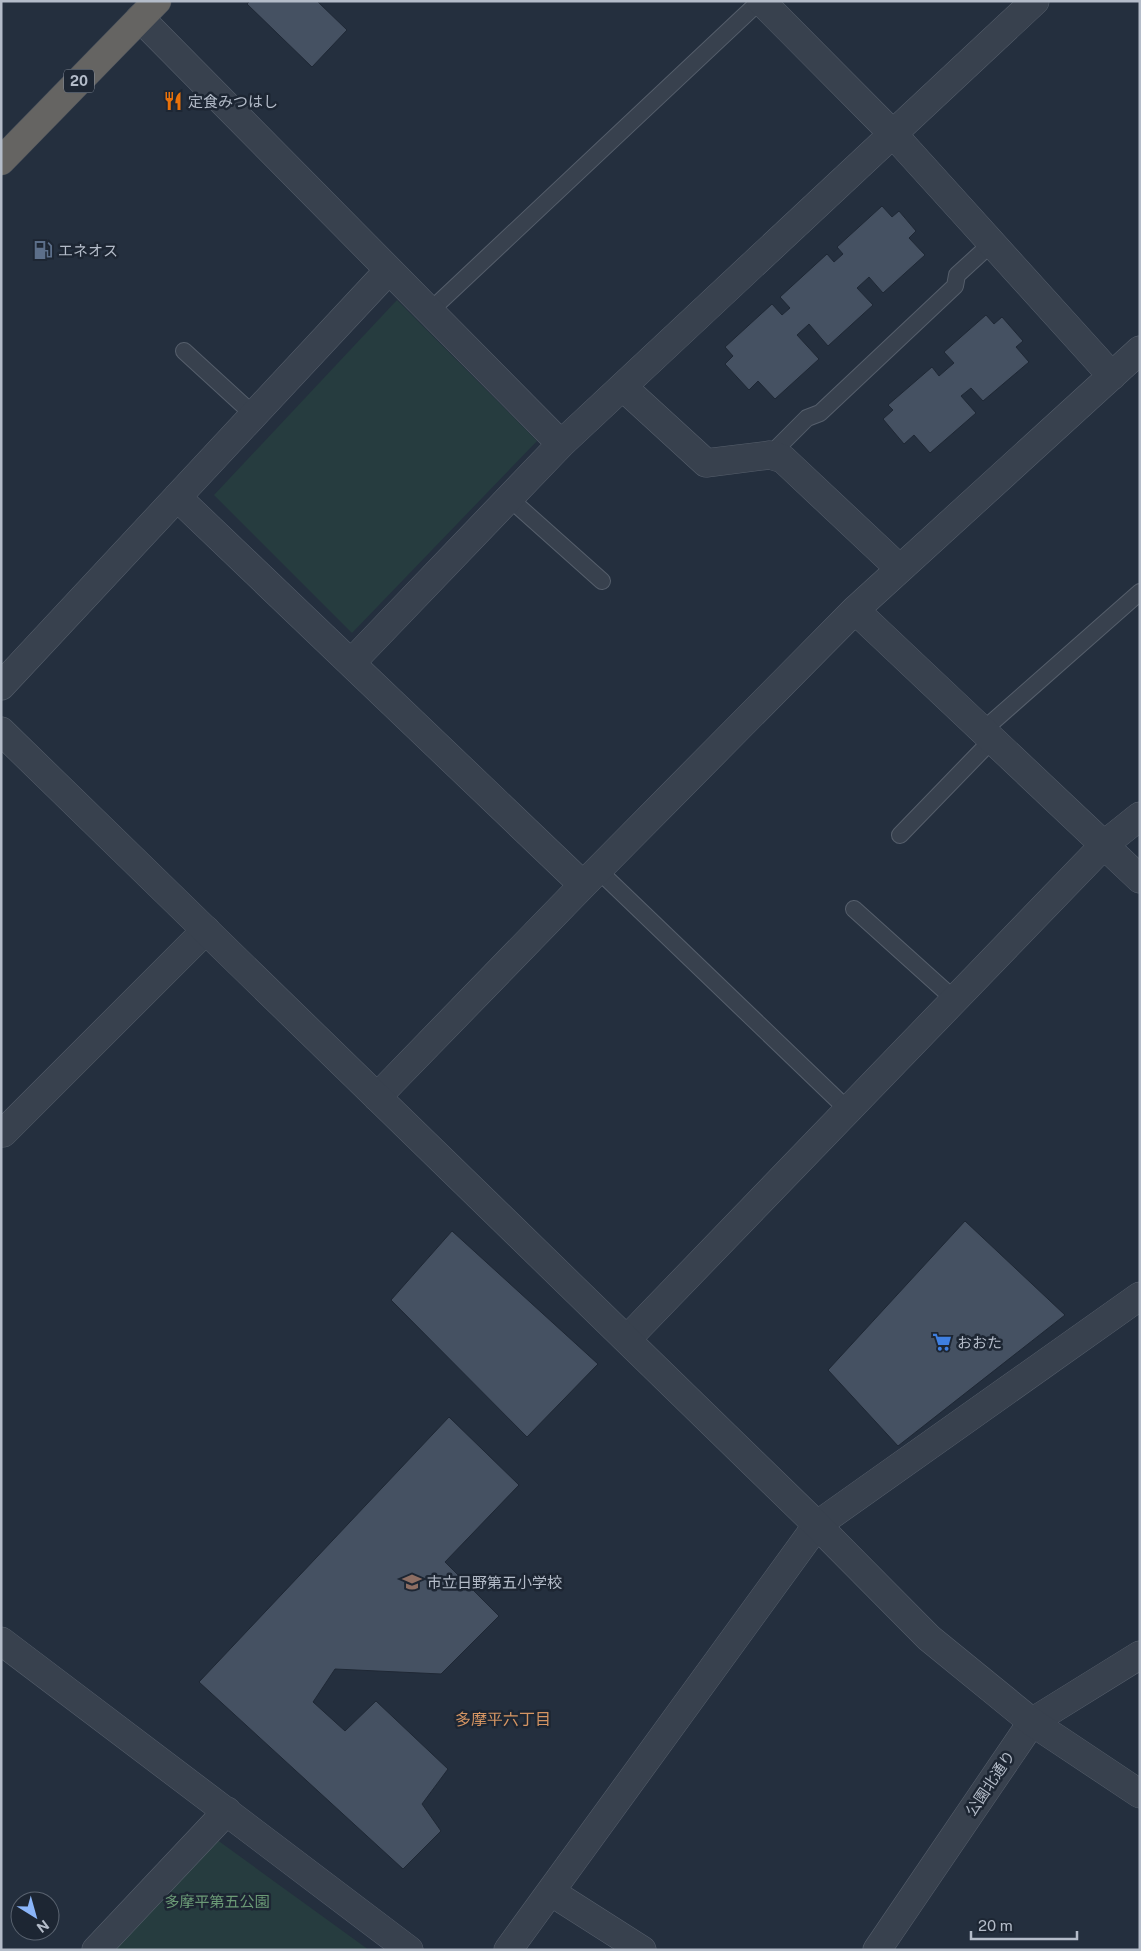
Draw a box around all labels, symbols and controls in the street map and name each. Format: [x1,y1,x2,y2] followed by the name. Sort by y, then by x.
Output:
[64,70,94,92] road number: 20
[162,90,184,112] restaurant icon: 定食みつはし
[188,93,278,110] place label: 定食みつはし
[32,239,54,261] fuel station icon: エネオス
[58,242,118,259] place label: エネオス
[931,1331,953,1353] supermarket icon: おおた
[957,1334,1002,1351] place label: おおた
[401,1571,423,1593] school or university icon: 市立日野第五小学校
[427,1574,562,1591] place label: 市立日野第五小学校
[455,1710,551,1729] district label: 多摩平六丁目
[962,1747,1018,1819] street label: 公園北通り
[10,1891,60,1941] north arrow
[164,1893,270,1910] park label: 多摩平第五公園
[971,1908,1077,1940] scale bar
[34,1917,52,1936] text: N
[978,1917,1013,1934] text: 20 m

